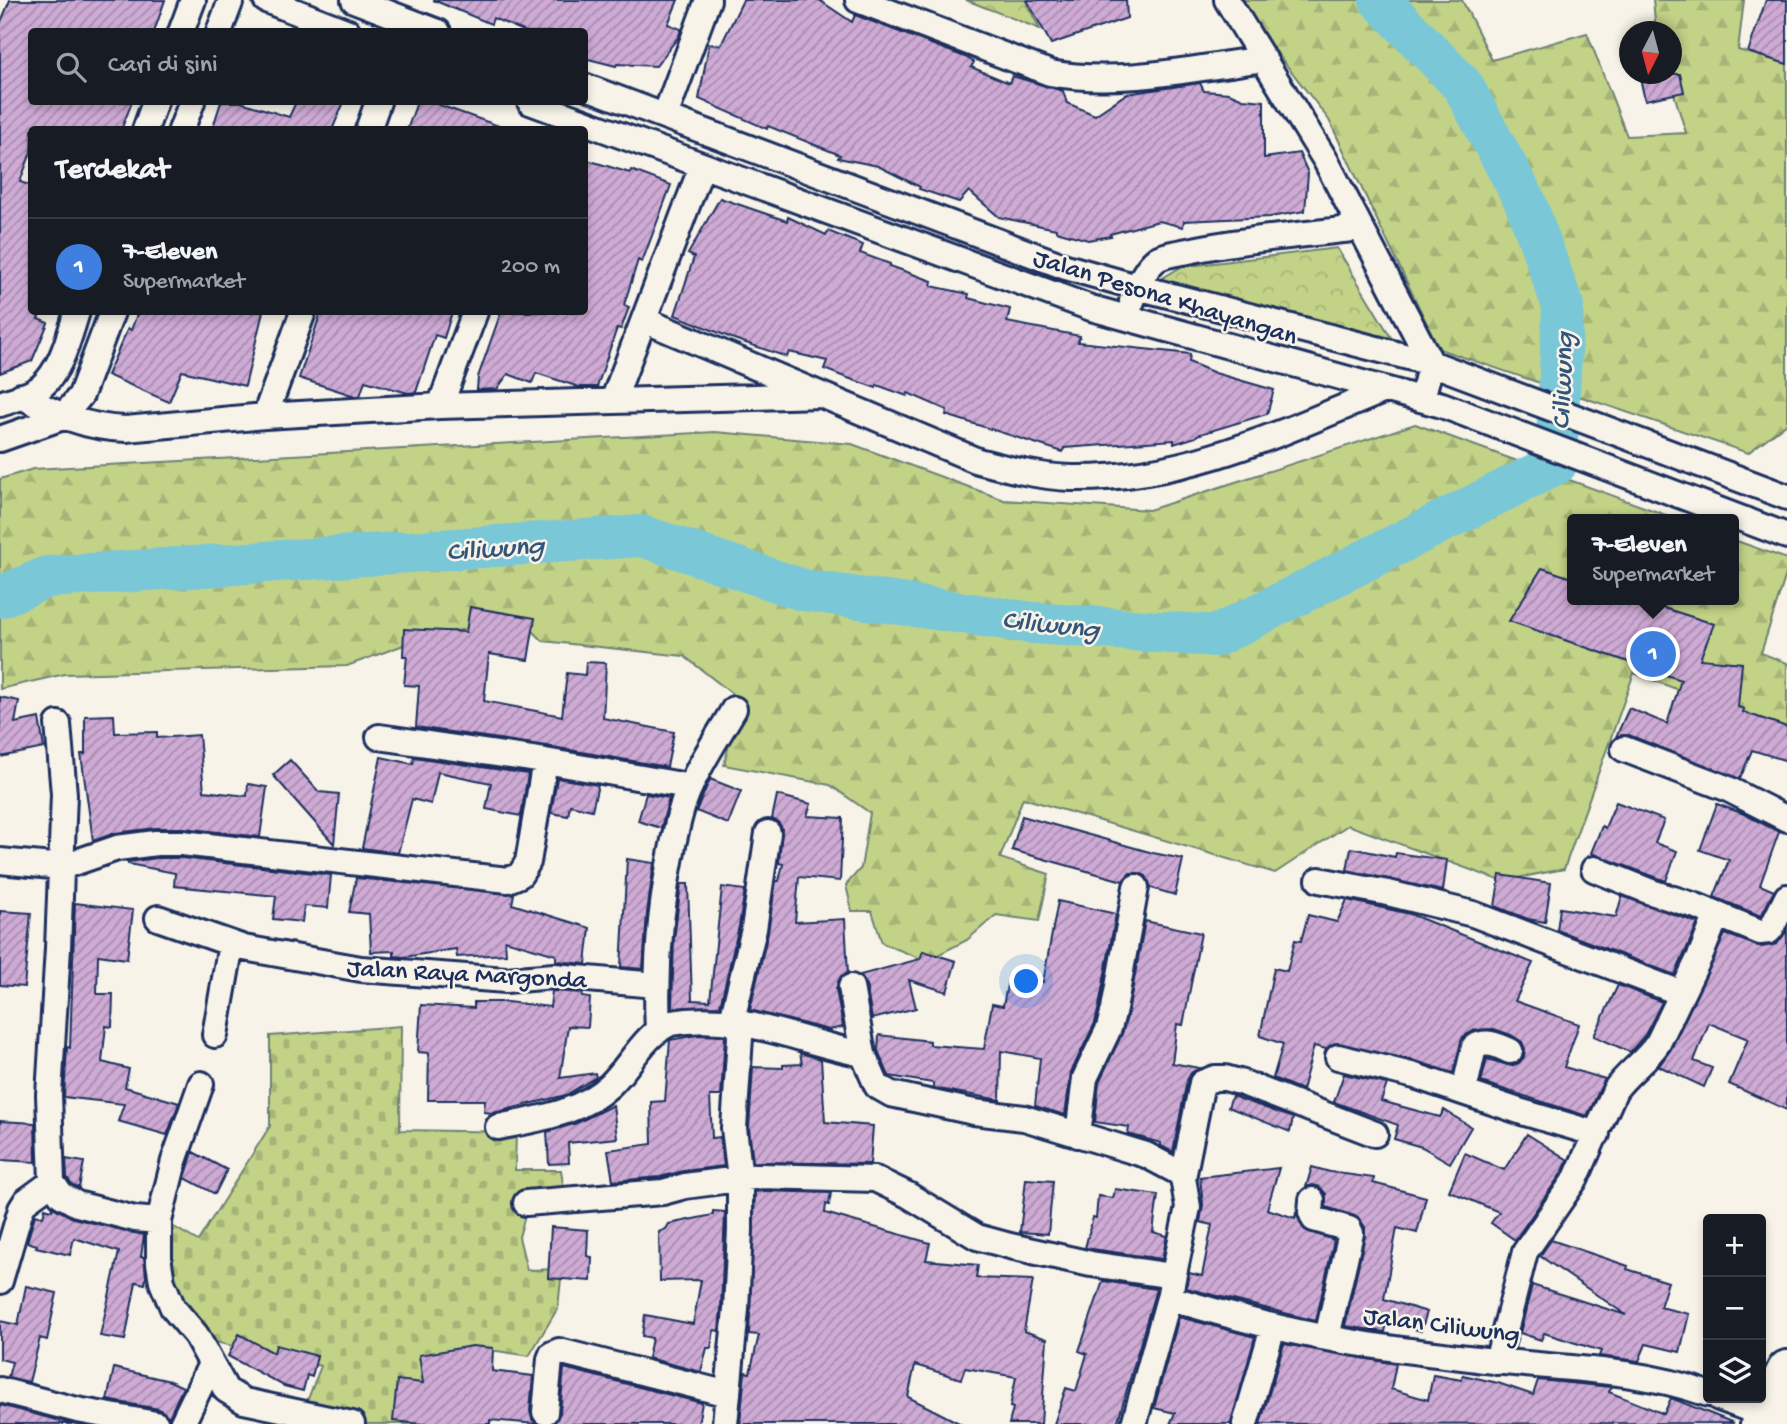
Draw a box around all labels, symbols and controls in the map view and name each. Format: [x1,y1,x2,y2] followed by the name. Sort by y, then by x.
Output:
[1619,21,1682,84] north arrow
[28,28,588,105] search box
[52,48,90,86] icon: search
[108,51,218,82] text: Cari di sini
[56,154,169,189] text: Terdekat
[123,238,217,269] text: 7-Eleven
[1029,244,1301,354] street label: Jalan Pesona Khayangan
[74,254,84,281] text: 1
[501,254,560,281] text: 200 m
[123,269,245,296] text: Supermarket
[1546,330,1583,430] water label: Ciliwung
[1567,514,1739,605] popup
[446,530,547,570] water label: Ciliwung
[1592,531,1686,562] text: 7-Eleven
[1592,562,1714,589] text: Supermarket
[1000,605,1103,648] water label: Ciliwung
[1630,628,1676,680] pin: 1
[346,955,589,998] street label: Jalan Raya Margonda
[1009,964,1043,998] your location
[1703,1214,1766,1403] map controls
[1703,1214,1766,1277] button: +
[1703,1277,1766,1340] button: −
[1361,1302,1521,1352] street label: Jalan Ciliwung
[1703,1340,1766,1403] button: layers

